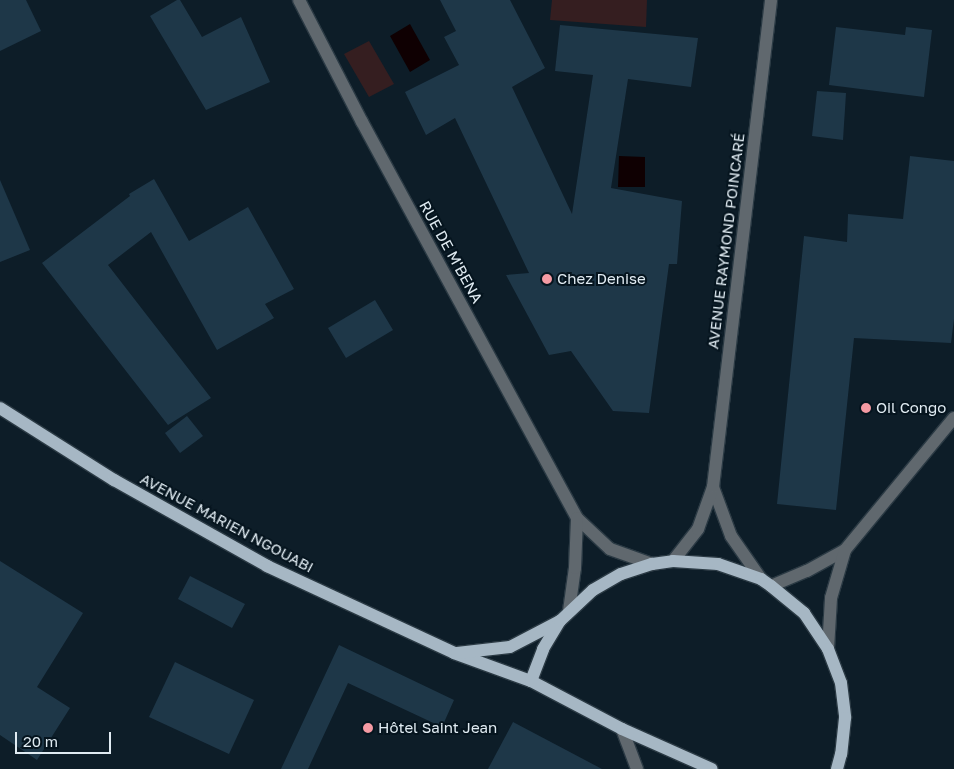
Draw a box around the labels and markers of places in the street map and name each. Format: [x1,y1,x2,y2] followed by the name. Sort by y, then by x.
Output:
[557,270,646,288] place label: Chez Denise
[541,273,553,285] marker: Chez Denise
[876,399,946,417] place label: Oil Congo
[860,402,872,414] marker: Oil Congo
[378,719,497,737] place label: Hôtel Saint Jean
[362,722,374,734] marker: Hôtel Saint Jean

